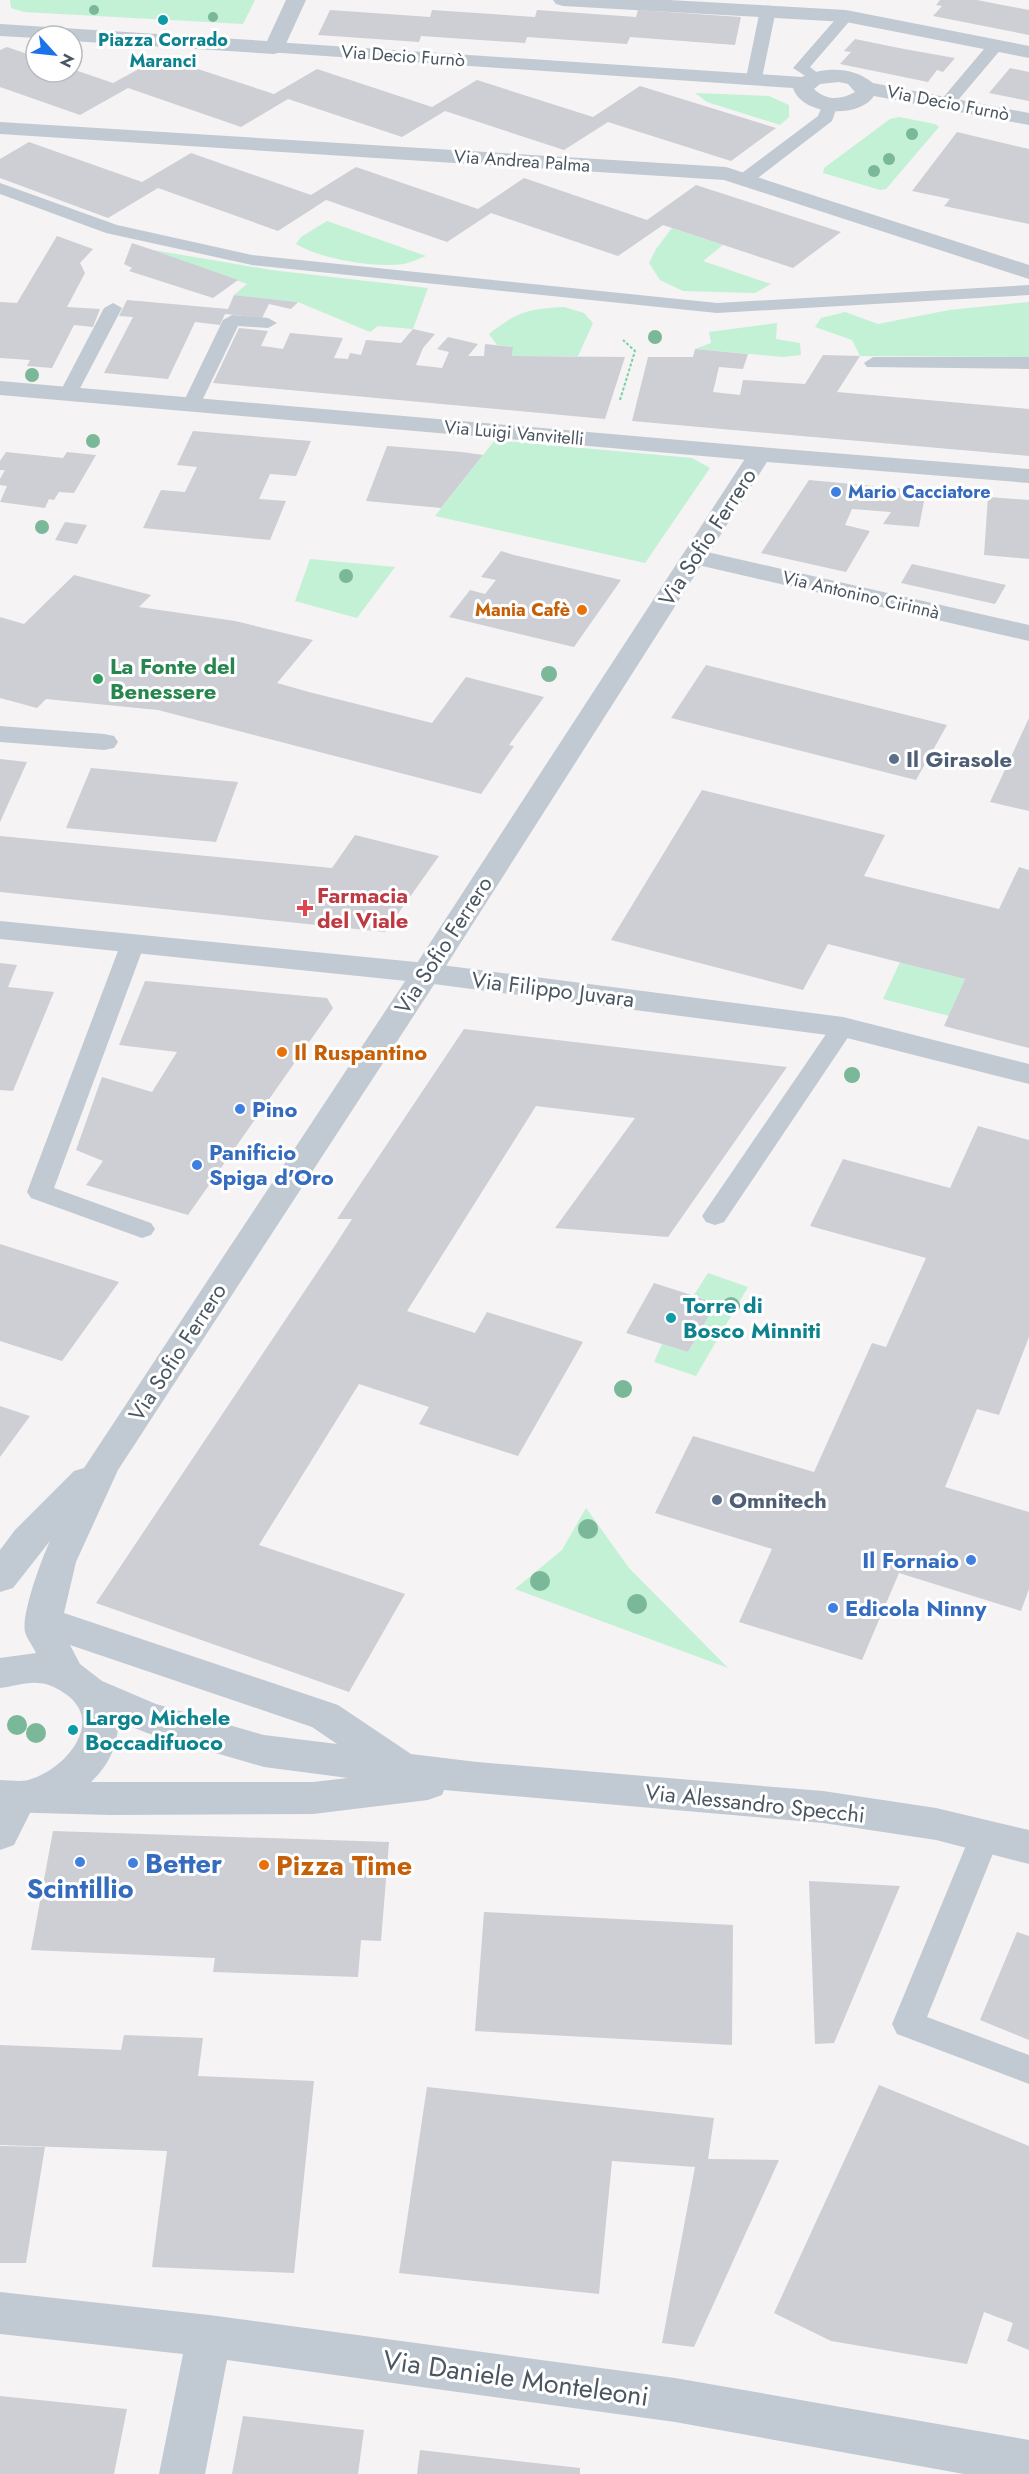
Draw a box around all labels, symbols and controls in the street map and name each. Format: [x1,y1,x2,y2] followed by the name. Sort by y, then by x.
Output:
[156,13,170,27] marker: Piazza Corrado Maranci
[24,24,84,84] north arrow
[98,27,228,74] place label: Piazza Corrado Maranci
[340,39,466,73] street label: Via Decio Furnò
[54,50,80,71] text: N
[885,78,1012,128] street label: Via Decio Furnò
[453,143,591,179] street label: Via Andrea Palma
[443,414,585,452] street label: Via Luigi Vanvitelli
[650,462,764,612] street label: Via Sofio Ferrero
[848,479,991,505] place label: Mario Cacciatore
[829,485,843,499] marker: Mario Cacciatore
[780,564,942,626] street label: Via Antonino Cirinnà
[475,597,570,623] place label: Mania Cafè
[575,603,589,617] marker: Mania Cafè
[110,650,236,707] place label: La Fonte del Benessere
[91,672,105,686] marker: La Fonte del Benessere
[906,743,1012,775] place label: Il Girasole
[887,752,901,766] marker: Il Girasole
[386,870,500,1020] street label: Via Sofio Ferrero
[317,879,408,936] place label: Farmacia del Viale
[298,901,312,915] marker: Farmacia del Viale
[470,963,636,1015] street label: Via Filippo Juvara
[294,1036,427,1068] place label: Il Ruspantino
[275,1045,289,1059] marker: Il Ruspantino
[252,1093,297,1125] place label: Pino
[233,1102,247,1116] marker: Pino
[209,1136,334,1193] place label: Panificio Spiga d'Oro
[190,1158,204,1172] marker: Panificio Spiga d'Oro
[120,1277,234,1427] street label: Via Sofio Ferrero
[683,1289,821,1346] place label: Torre di Bosco Minniti
[664,1311,678,1325] marker: Torre di Bosco Minniti
[729,1484,827,1516] place label: Omnitech
[710,1493,724,1507] marker: Omnitech
[862,1544,959,1576] place label: Il Fornaio
[964,1553,978,1567] marker: Il Fornaio
[845,1592,987,1624] place label: Edicola Ninny
[826,1601,840,1615] marker: Edicola Ninny
[85,1701,230,1758] place label: Largo Michele Boccadifuoco
[66,1723,80,1737] marker: Largo Michele Boccadifuoco
[644,1776,866,1830] street label: Via Alessandro Specchi
[145,1844,222,1883] place label: Better
[276,1846,412,1885] place label: Pizza Time
[73,1855,87,1869] marker: Scintillio
[126,1856,140,1870] marker: Better
[257,1858,271,1872] marker: Pizza Time
[26,1869,134,1908] place label: Scintillio
[381,2340,651,2416] street label: Via Daniele Monteleoni

